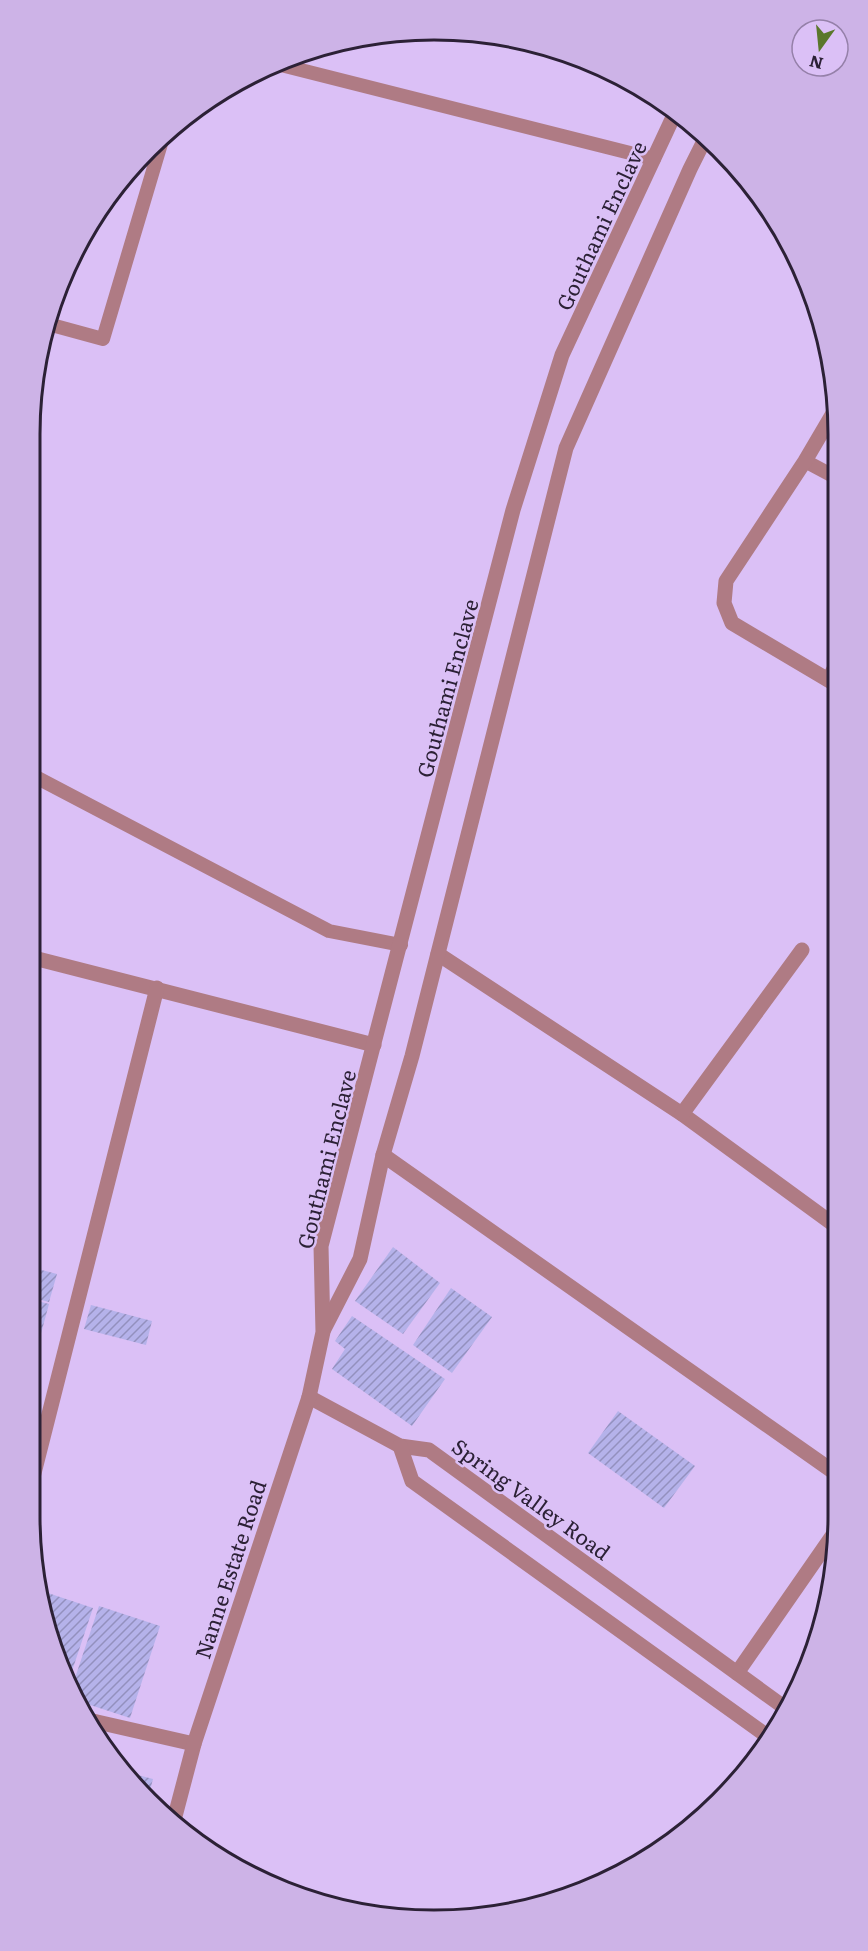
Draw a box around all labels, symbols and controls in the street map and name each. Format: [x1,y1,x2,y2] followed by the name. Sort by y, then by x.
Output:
[790,18,850,78] north arrow
[806,50,825,77] text: N
[547,135,653,315] street label: Gouthami Enclave
[407,595,485,781] street label: Gouthami Enclave
[288,1066,362,1252] street label: Gouthami Enclave
[446,1430,618,1566] street label: Spring Valley Road
[185,1476,273,1662] street label: Nanne Estate Road

